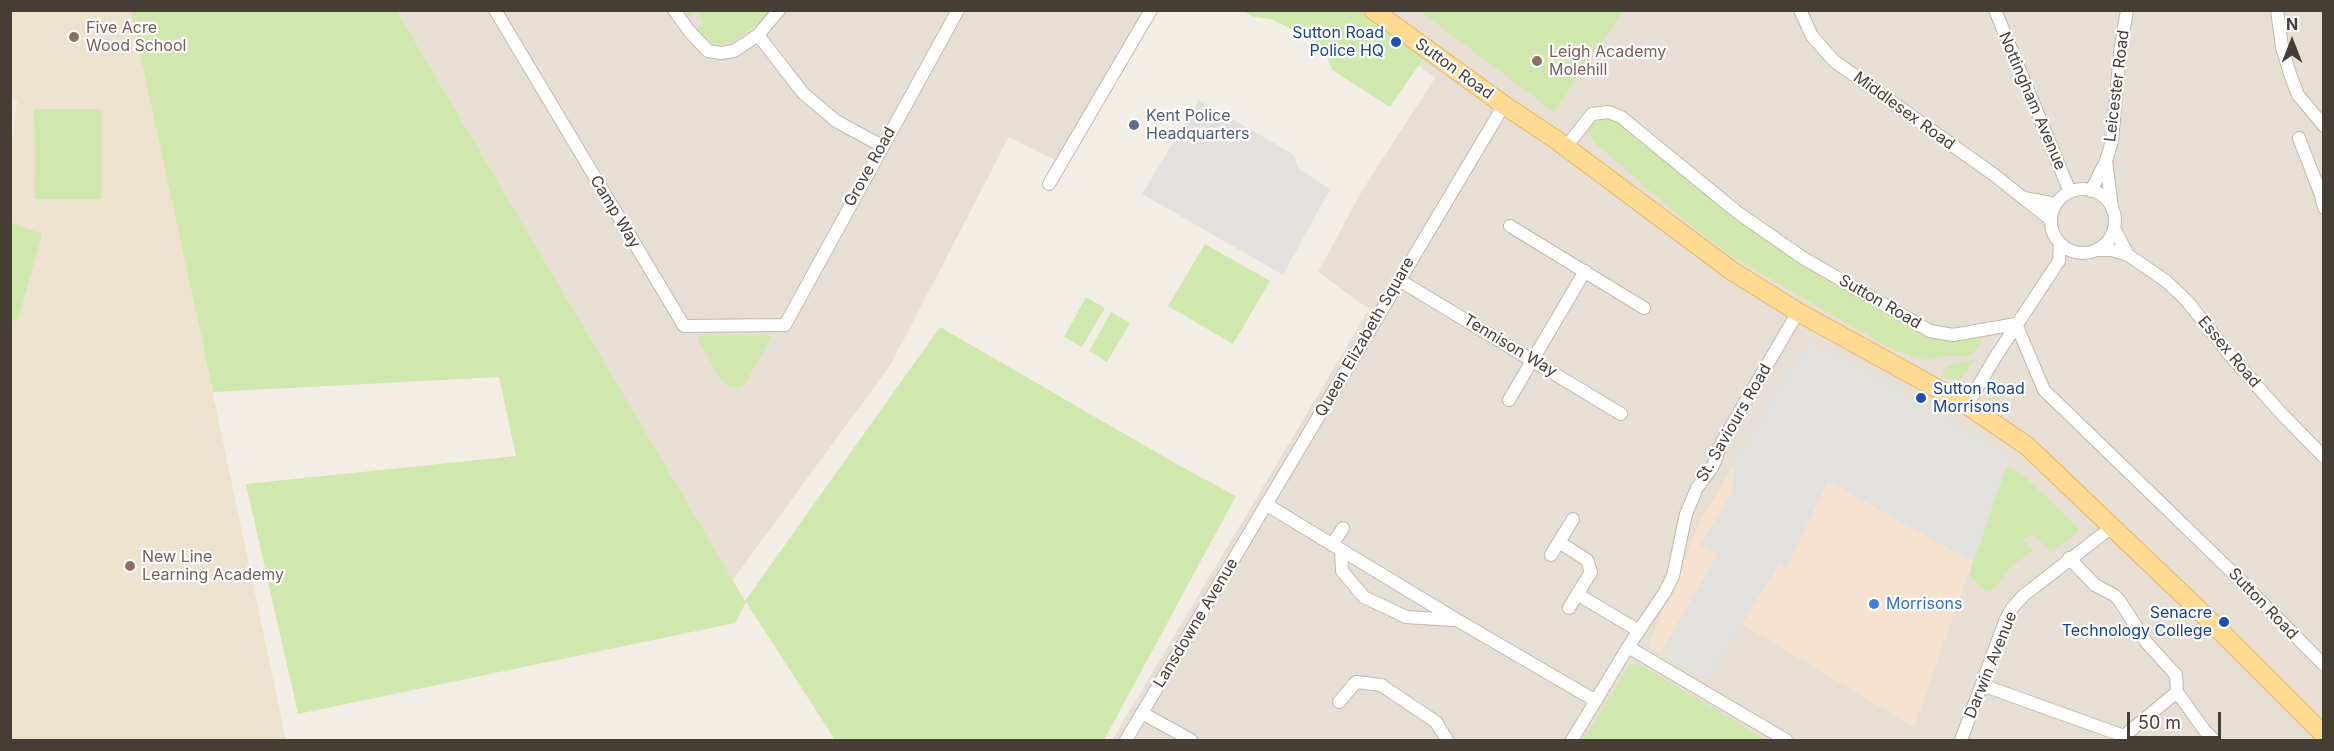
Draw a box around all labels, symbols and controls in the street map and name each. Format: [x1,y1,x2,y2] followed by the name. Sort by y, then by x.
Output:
[2262,12,2322,72] north arrow
[2286,14,2298,34] text: N
[86,18,186,56] place label: Five Acre Wood School
[1292,23,1384,61] place label: Sutton Road Police HQ
[1994,29,2070,173] street label: Nottingham Avenue
[2101,29,2133,143] street label: Leicester Road
[67,30,81,44] marker: Five Acre Wood School
[1411,34,1497,104] street label: Sutton Road
[1389,35,1403,49] marker: Sutton Road Police HQ
[1549,42,1666,80] place label: Leigh Academy Molehill
[1530,54,1544,68] marker: Leigh Academy Molehill
[1850,68,1958,154] street label: Middlesex Road
[1146,106,1250,144] place label: Kent Police Headquarters
[1127,118,1141,132] marker: Kent Police Headquarters
[840,124,900,210] street label: Grove Road
[586,172,644,252] street label: Camp Way
[1311,254,1419,420] street label: Queen Elizabeth Square
[1835,271,1925,333] street label: Sutton Road
[1460,311,1560,381] street label: Tennison Way
[2194,312,2264,392] street label: Essex Road
[1692,361,1776,485] street label: St. Saviours Road
[1933,379,2025,417] place label: Sutton Road Morrisons
[1914,391,1928,405] marker: Sutton Road Morrisons
[142,547,284,585] place label: New Line Learning Academy
[1150,555,1242,691] street label: Lansdowne Avenue
[123,559,137,573] marker: New Line Learning Academy
[2224,564,2302,644] street label: Sutton Road
[1886,594,1962,614] place label: Morrisons
[1867,597,1881,611] marker: Morrisons
[2062,603,2212,641] place label: Senacre Technology College
[1961,609,2021,721] street label: Darwin Avenue
[2217,615,2231,629] marker: Senacre Technology College
[2130,700,2224,738] scale bar
[2138,712,2181,733] text: 50 m

